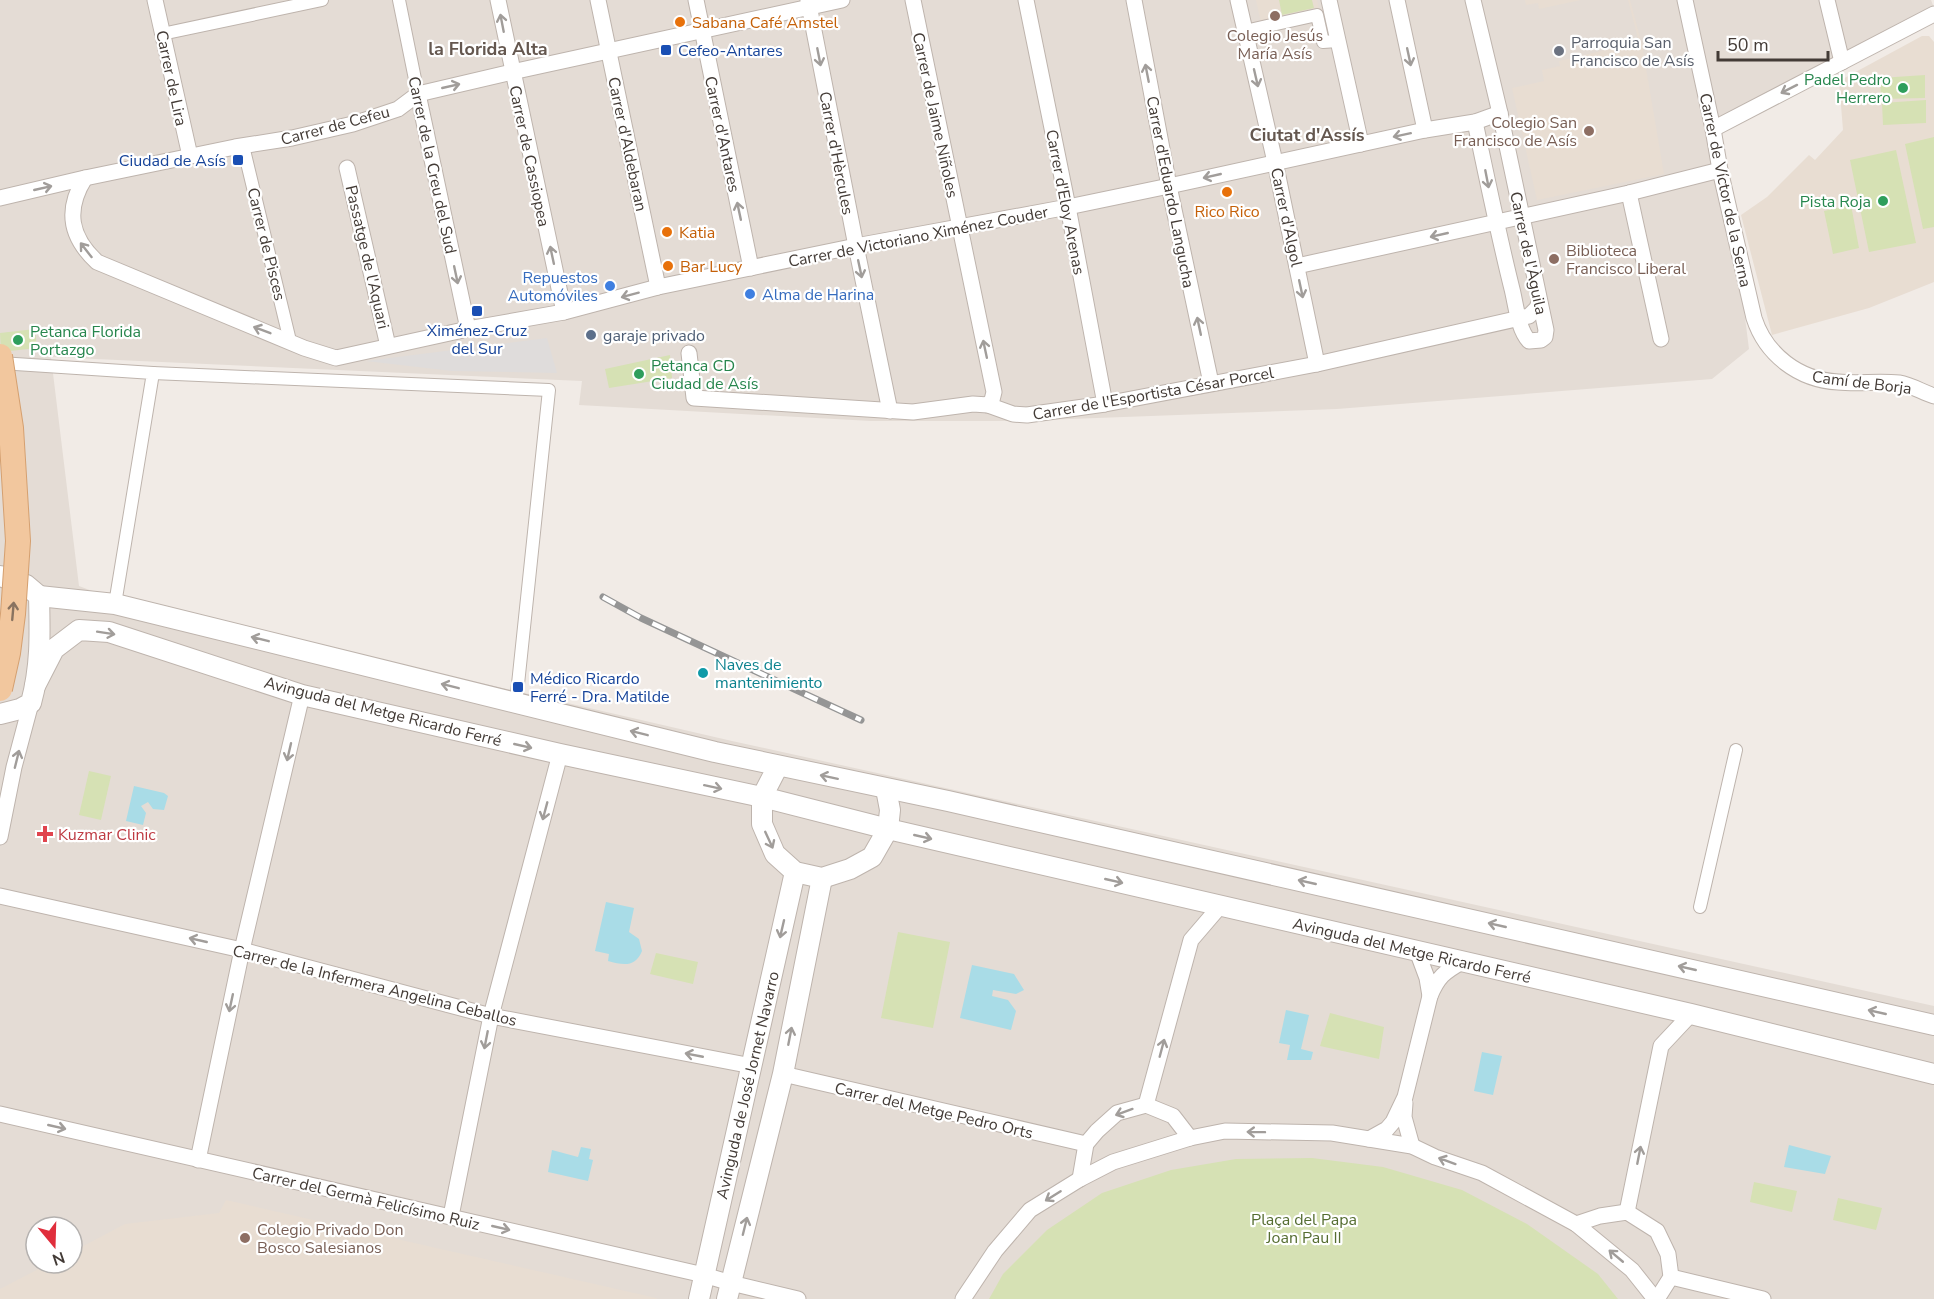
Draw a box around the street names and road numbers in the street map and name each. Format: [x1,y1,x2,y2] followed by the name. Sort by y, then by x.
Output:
[150,28,192,128] street label: Carrer de Lira
[907,30,963,200] street label: Carrer de Jaime Niñoles
[402,74,462,256] street label: Carrer de la Creu del Sud
[699,74,745,194] street label: Carrer d'Antares
[602,75,652,213] street label: Carrer d'Aldebaran
[503,84,555,229] street label: Carrer de Cassiopea
[813,90,859,217] street label: Carrer d'Hèrcules
[1694,91,1756,289] street label: Carrer de Víctor de la Serna
[1141,94,1199,290] street label: Carrer d'Eduardo Langucha
[278,101,392,151] street label: Carrer de Cefeu
[1040,128,1090,277] street label: Carrer d'Eloy Arenas
[1265,166,1307,269] street label: Carrer d'Algol
[340,183,394,331] street label: Passatge de l'Aquari
[241,185,291,303] street label: Carrer de Pisces
[1504,190,1552,317] street label: Carrer de l'Àguila
[786,201,1050,273] street label: Carrer de Victoriano Ximénez Couder
[1031,362,1276,426] street label: Carrer de l'Esportista César Porcel
[1811,366,1913,400] street label: Camí de Borja
[262,672,504,752] street label: Avinguda del Metge Ricardo Ferré
[1290,913,1533,989] street label: Avinguda del Metge Ricardo Ferré
[230,940,519,1032] street label: Carrer de la Infermera Angelina Ceballos
[711,969,785,1201] street label: Avinguda de José Jornet Navarro
[832,1077,1035,1145] street label: Carrer del Metge Pedro Orts
[250,1162,482,1236] street label: Carrer del Germà Felicísimo Ruiz

